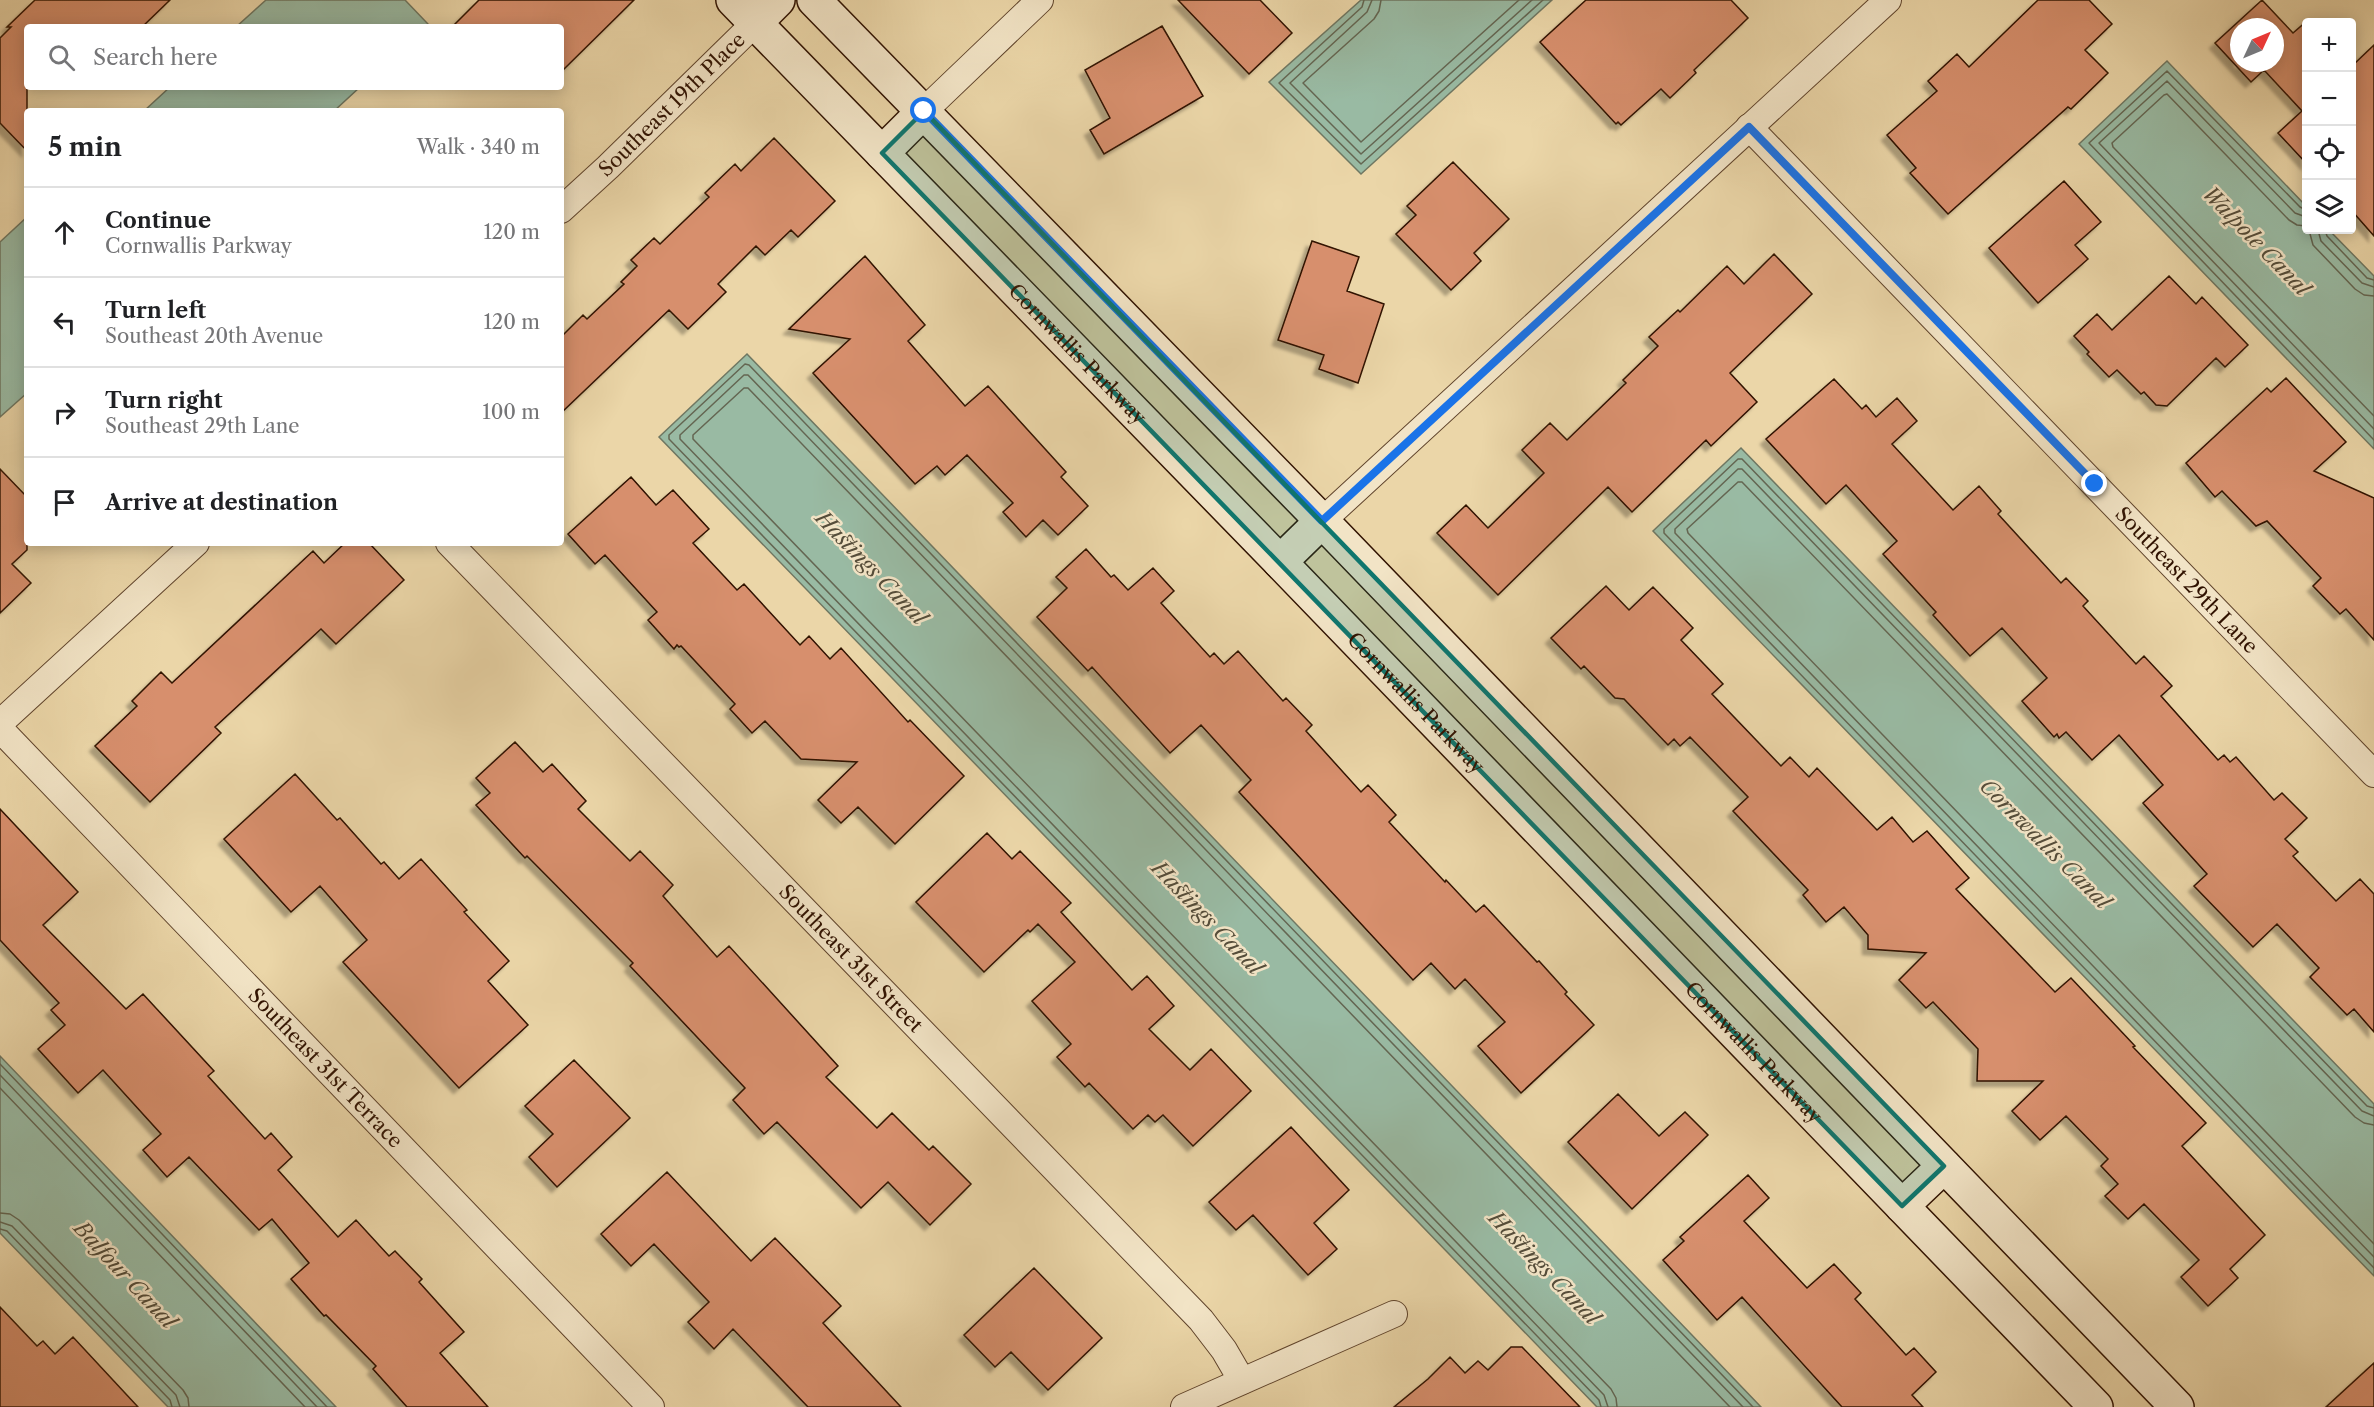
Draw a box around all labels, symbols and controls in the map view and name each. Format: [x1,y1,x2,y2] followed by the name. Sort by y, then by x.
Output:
[2230,18,2284,72] north arrow
[2302,18,2356,234] map controls
[2302,18,2356,72] button: +
[24,24,564,90] search box
[594,28,750,182] street label: Southeast 19th Place
[45,41,78,74] icon: search
[93,44,218,71] text: Search here
[2302,72,2356,126] button: −
[910,97,936,123] route start
[2302,126,2356,180] button: locate
[48,131,122,163] text: 5 min
[417,135,540,159] text: Walk · 340 m
[2302,180,2356,234] button: layers
[2198,181,2317,302] water label: Walpole Canal
[105,207,211,234] text: Continue
[48,216,81,249] icon: ahead
[483,220,540,244] text: 120 m
[105,234,292,258] text: Cornwallis Parkway
[1004,279,1152,430] street label: Cornwallis Parkway
[105,297,206,324] text: Turn left
[48,306,81,339] icon: left
[483,310,540,334] text: 120 m
[105,324,323,348] text: Southeast 20th Avenue
[105,387,223,414] text: Turn right
[48,396,81,429] icon: right
[482,400,540,424] text: 100 m
[105,414,299,438] text: Southeast 29th Lane
[2081,470,2107,496] route end
[48,486,81,519] icon: arrive
[105,489,338,516] text: Arrive at destination
[2110,502,2263,658] street label: Southeast 29th Lane
[809,504,934,631] water label: Hastings Canal
[1342,627,1490,779] street label: Cornwallis Parkway
[1975,773,2117,916] water label: Cornwallis Canal
[1145,854,1270,981] water label: Hastings Canal
[774,880,928,1037] street label: Southeast 31st Street
[1680,977,1828,1129] street label: Cornwallis Parkway
[243,983,408,1153] street label: Southeast 31st Terrace
[1482,1204,1607,1331] water label: Hastings Canal
[68,1214,183,1335] water label: Balfour Canal

